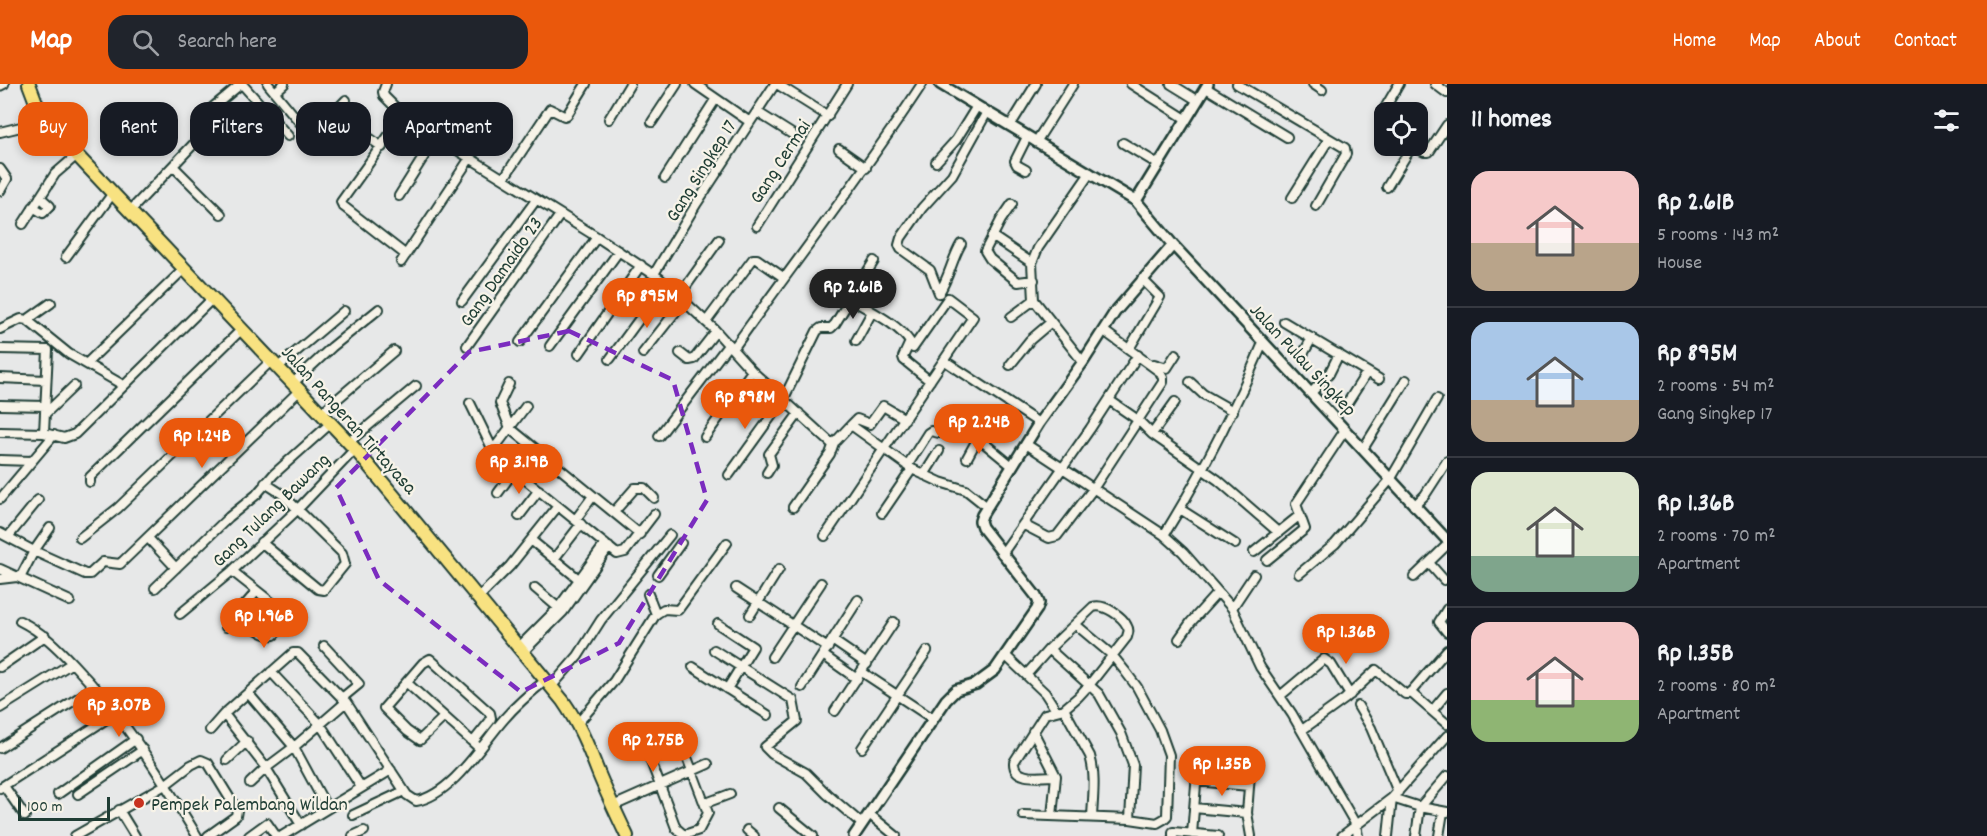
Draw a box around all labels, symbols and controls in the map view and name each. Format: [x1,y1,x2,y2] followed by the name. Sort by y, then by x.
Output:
[108,15,528,69] search box
[30,22,72,62] text: Map
[129,26,162,59] icon: search
[177,27,277,58] text: Search here
[1672,27,1716,57] text: Home
[1749,27,1781,57] text: Map
[1814,27,1861,57] text: About
[1894,27,1957,57] text: Contact
[18,102,88,156] chip: Buy
[100,102,178,156] chip: Rent
[190,102,284,156] chip: Filters
[296,102,371,156] chip: New
[383,102,513,156] chip: Apartment
[1374,102,1428,156] map controls
[1374,102,1428,156] button: locate
[1471,102,1552,139] text: 11 homes
[1930,104,1963,137] icon: filters
[660,115,745,228] street label: Gang Singkep 17
[744,115,819,210] street label: Gang Cermai
[1657,185,1734,222] text: Rp 2.61B
[1519,195,1591,267] icon: home
[454,212,551,334] street label: Gang Damaido 23
[1657,222,1779,250] text: 5 rooms · 143 m²
[1657,250,1702,278] text: House
[791,269,915,320] pin: Rp 2.61B
[823,274,883,302] text: Rp 2.61B
[592,278,702,329] pin: Rp 895M
[616,283,678,311] text: Rp 895M
[1242,298,1362,424] street label: Jalan Pulau Singkep
[1657,336,1737,373] text: Rp 895M
[273,340,423,502] street label: Jalan Pangeran Tirtayasa
[1519,346,1591,418] icon: home
[1657,373,1775,401] text: 2 rooms · 54 m²
[690,379,800,430] pin: Rp 898M
[715,384,775,412] text: Rp 898M
[1657,401,1772,429] text: Gang Singkep 17
[917,404,1041,455] pin: Rp 2.24B
[948,409,1010,437] text: Rp 2.24B
[140,418,264,469] pin: Rp 1.24B
[173,423,231,451] text: Rp 1.24B
[457,444,581,495] pin: Rp 3.19B
[207,447,337,575] street label: Gang Tulang Bawang
[490,449,548,477] text: Rp 3.19B
[1657,486,1734,523] text: Rp 1.36B
[1519,496,1591,568] icon: home
[1657,523,1776,551] text: 2 rooms · 70 m²
[1657,551,1740,579] text: Apartment
[202,598,326,649] pin: Rp 1.96B
[234,603,294,631] text: Rp 1.96B
[1284,614,1408,665] pin: Rp 1.36B
[1316,619,1376,647] text: Rp 1.36B
[1657,636,1734,673] text: Rp 1.35B
[1519,646,1591,718] icon: home
[1657,673,1776,701] text: 2 rooms · 80 m²
[57,687,181,738] pin: Rp 3.07B
[87,692,151,720] text: Rp 3.07B
[1657,701,1740,729] text: Apartment
[591,722,715,773] pin: Rp 2.75B
[622,727,684,755] text: Rp 2.75B
[1160,746,1284,797] pin: Rp 1.35B
[1193,751,1251,779] text: Rp 1.35B
[151,792,348,820] place label: Pempek Palembang Wildan
[18,794,110,822] scale bar
[27,796,63,819] text: 100 m
[132,796,146,810] marker: Pempek Palembang Wildan

